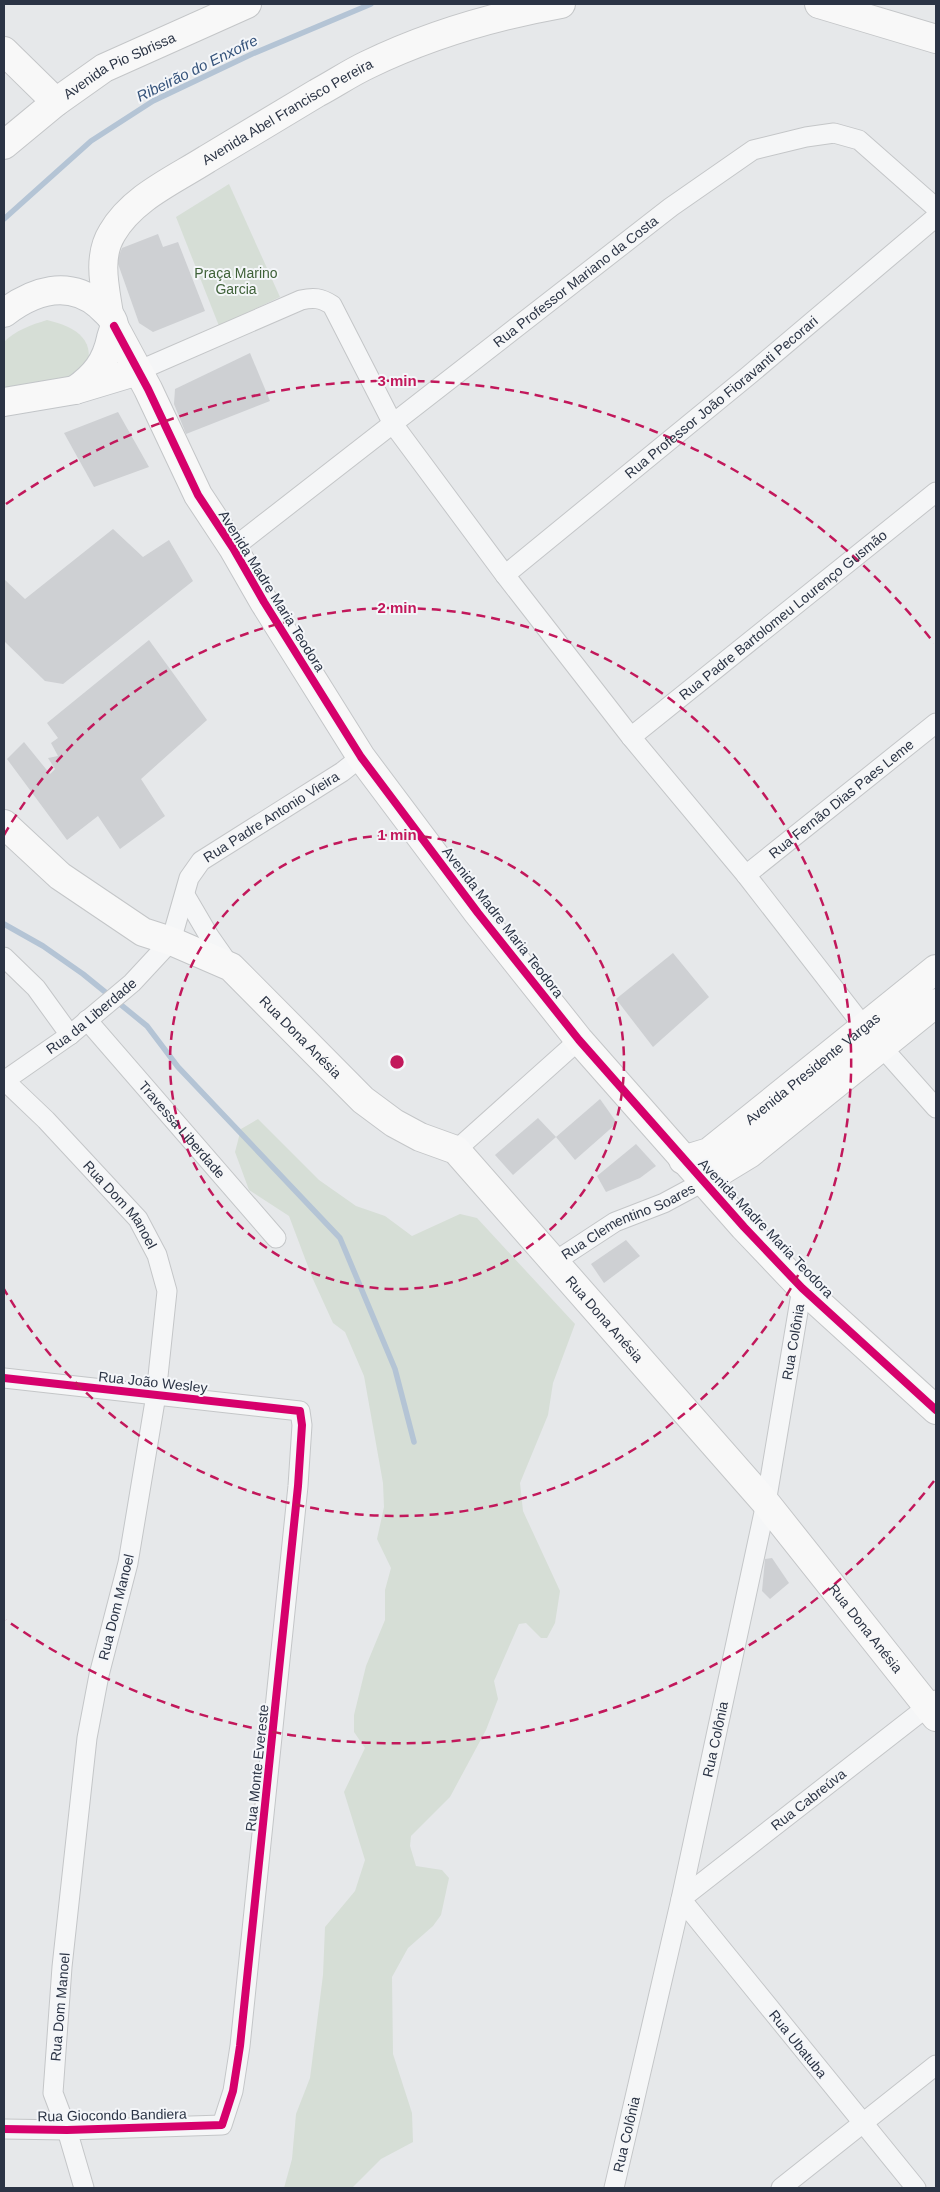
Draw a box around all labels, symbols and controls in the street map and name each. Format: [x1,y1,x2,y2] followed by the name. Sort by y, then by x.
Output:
[60,29,178,102] street label: Avenida Pio Sbrissa
[134,31,260,105] water label: Ribeirão do Enxofre
[199,55,375,168] street label: Avenida Abel Francisco Pereira
[490,212,661,350] street label: Rua Professor Mariano da Costa
[194,265,278,297] park label: Praça Marino Garcia
[622,313,821,482] street label: Rua Professor João Fioravanti Pecorari
[377,372,417,389] text: 3 min
[216,507,328,675] street label: Avenida Madre Maria Teodora
[676,527,890,703] street label: Rua Padre Bartolomeu Lourenço Gusmão
[377,599,417,616] text: 2 min
[766,736,917,861] street label: Rua Fernão Dias Paes Leme
[200,768,342,865] street label: Rua Padre Antonio Vieira
[377,826,417,843] text: 1 min
[439,843,567,1001] street label: Avenida Madre Maria Teodora
[43,975,140,1057] street label: Rua da Liberdade
[256,993,345,1082] street label: Rua Dona Anésia
[742,1010,883,1128] street label: Avenida Presidente Vargas
[388,1053,406,1071] centre of rings
[136,1078,229,1182] street label: Travessa Liberdade
[695,1155,837,1301] street label: Avenida Madre Maria Teodora
[80,1157,160,1251] street label: Rua Dom Manoel
[558,1180,698,1263] street label: Rua Clementino Soares
[562,1273,647,1365] street label: Rua Dona Anésia
[779,1302,807,1381] street label: Rua Colônia
[98,1368,208,1396] street label: Rua João Wesley
[95,1552,137,1662] street label: Rua Dom Manoel
[825,1581,906,1676] street label: Rua Dona Anésia
[699,1700,731,1779] street label: Rua Colônia
[242,1703,272,1832] street label: Rua Monte Evereste
[768,1765,849,1834] street label: Rua Cabreúva
[47,1952,73,2062] street label: Rua Dom Manoel
[766,2007,830,2081] street label: Rua Ubatuba
[610,2095,643,2174] street label: Rua Colônia
[37,2106,187,2124] street label: Rua Giocondo Bandiera

